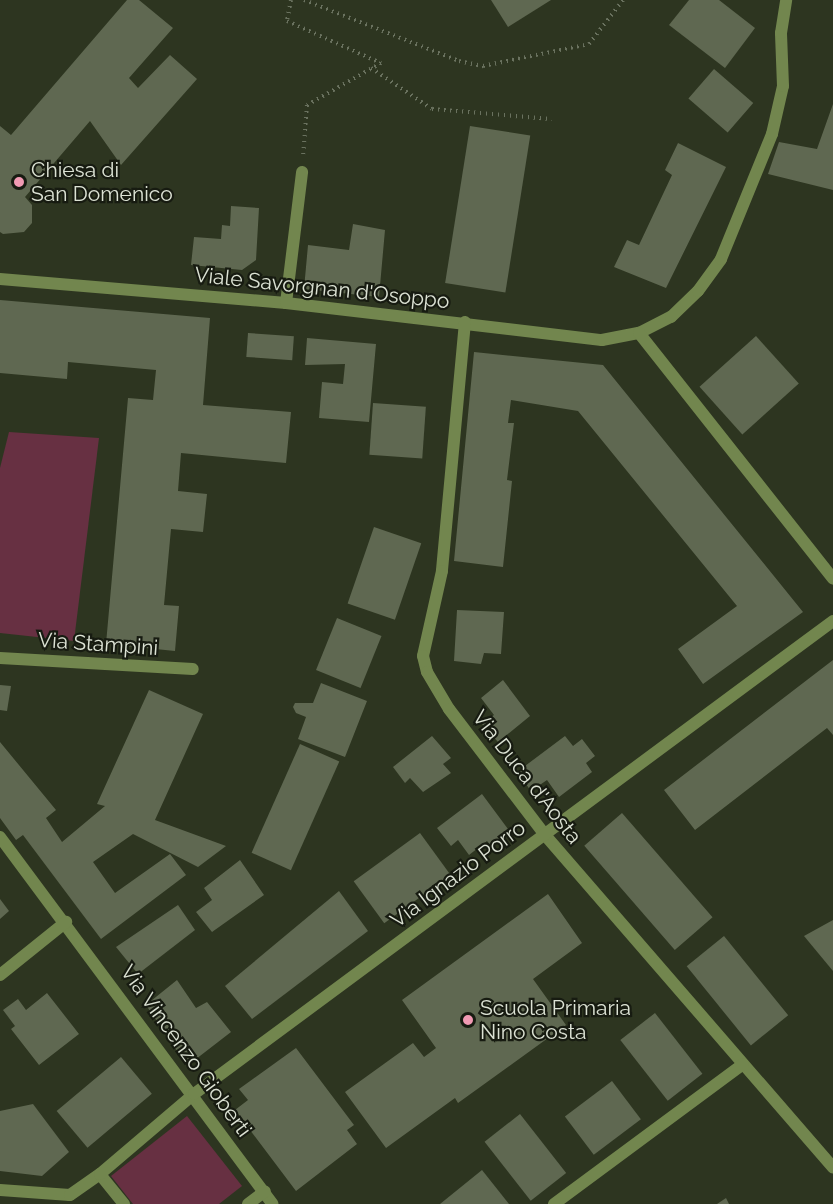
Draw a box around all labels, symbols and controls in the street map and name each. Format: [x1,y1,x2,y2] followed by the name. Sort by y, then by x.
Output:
[31,157,173,207] place label: Chiesa di San Domenico
[12,175,26,189] marker: Chiesa di San Domenico
[193,262,451,314] street label: Viale Savorgnan d'Osoppo
[37,627,159,661] street label: Via Stampini
[467,705,587,849] street label: Via Duca d'Aosta
[386,815,530,933] street label: Via Ignazio Porro
[115,960,257,1142] street label: Via Vincenzo Gioberti
[480,995,631,1045] place label: Scuola Primaria Nino Costa
[461,1013,475,1027] marker: Scuola Primaria Nino Costa

